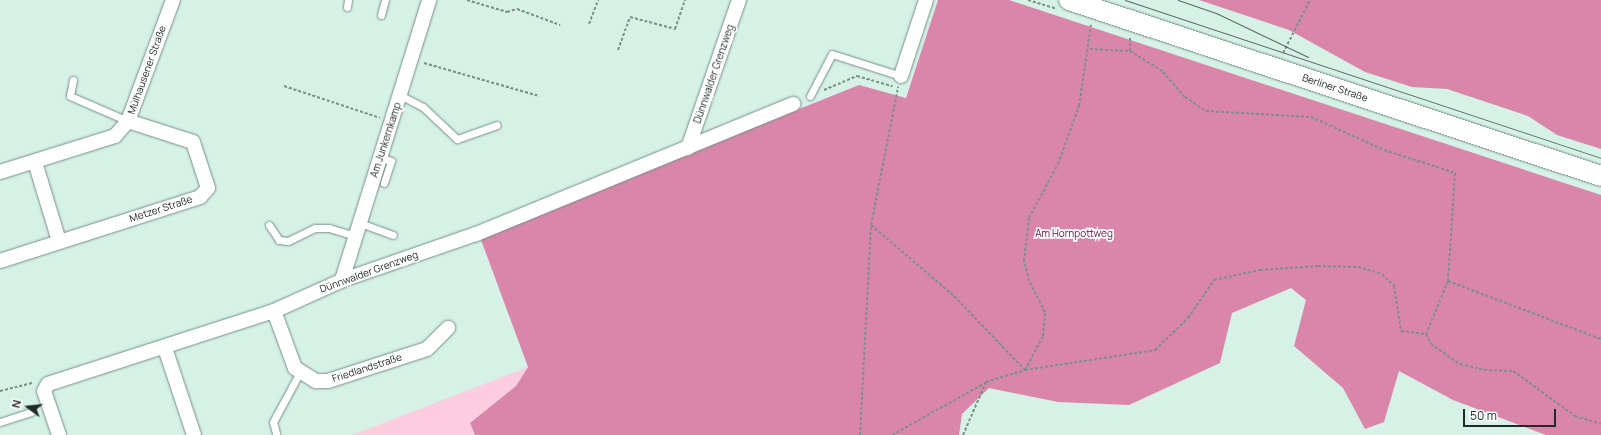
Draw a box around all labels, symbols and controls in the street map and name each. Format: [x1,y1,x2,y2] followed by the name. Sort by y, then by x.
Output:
[691,23,737,125] street label: Dünnwalder Grenzweg
[125,24,169,116] street label: Mülhausener Straße
[1301,72,1369,104] street label: Berliner Straße
[368,101,404,179] street label: Am Junkernkamp
[128,193,194,225] street label: Metzer Straße
[1035,228,1113,240] park label: Am Hornpottweg
[318,249,420,295] street label: Dünnwalder Grenzweg
[331,351,403,385] street label: Friedlandstraße
[8,387,48,427] north arrow
[8,398,24,410] text: N
[1465,401,1558,427] scale bar
[1470,407,1497,424] text: 50 m

